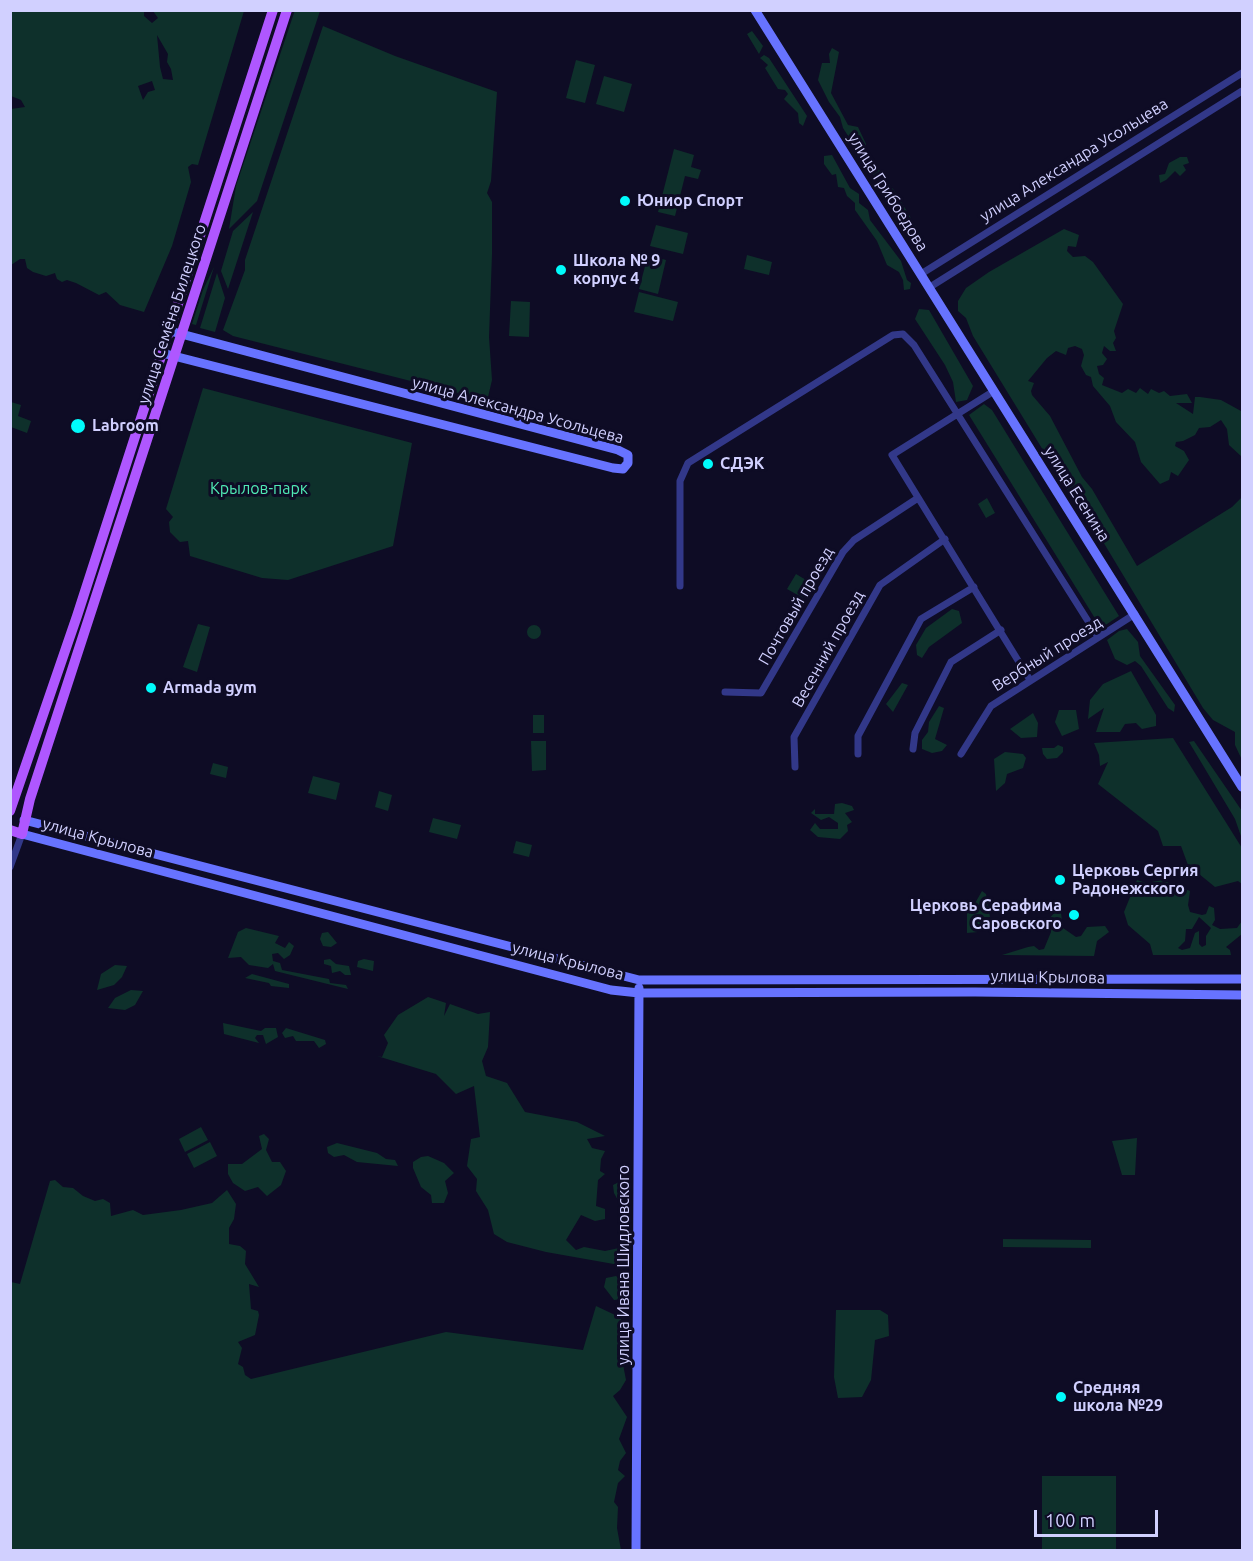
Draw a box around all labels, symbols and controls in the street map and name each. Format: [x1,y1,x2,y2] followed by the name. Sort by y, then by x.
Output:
[976,94,1172,226] street label: улица Александра Усольцева
[844,129,932,255] street label: улица Грибоедова
[637,191,743,211] place label: Юниор Спорт
[618,194,632,208] marker: Юниор Спорт
[134,222,210,406] street label: улица Семёна Билецкого
[573,251,660,289] place label: Школа № 9 корпус 4
[554,263,568,277] marker: Школа № 9 корпус 4
[410,372,626,448] street label: улица Александра Усольцева
[92,416,159,436] place label: Labroom
[69,417,87,435] marker: Labroom
[1040,443,1114,545] street label: улица Есенина
[720,454,764,474] place label: СДЭК
[701,457,715,471] marker: СДЭК
[210,479,308,499] park label: Крылов-парк
[754,544,838,668] street label: Почтовый проезд
[788,587,868,711] street label: Весенний проезд
[989,613,1105,695] street label: Вербный проезд
[163,678,257,698] place label: Armada gym
[144,681,158,695] marker: Armada gym
[40,814,156,862] street label: улица Крылова
[1072,861,1198,899] place label: Церковь Сергия Радонежского
[1053,873,1067,887] marker: Церковь Сергия Радонежского
[910,896,1062,934] place label: Церковь Серафима Саровского
[1067,908,1081,922] marker: Церковь Серафима Саровского
[510,938,626,984] street label: улица Крылова
[991,966,1105,988] street label: улица Крылова
[614,1165,634,1365] street label: улица Ивана Шидловского
[1073,1378,1163,1416] place label: Средняя школа №29
[1054,1390,1068,1404] marker: Средняя школа №29
[1037,1498,1162,1536] scale bar
[1045,1510,1095,1530] text: 100 m

